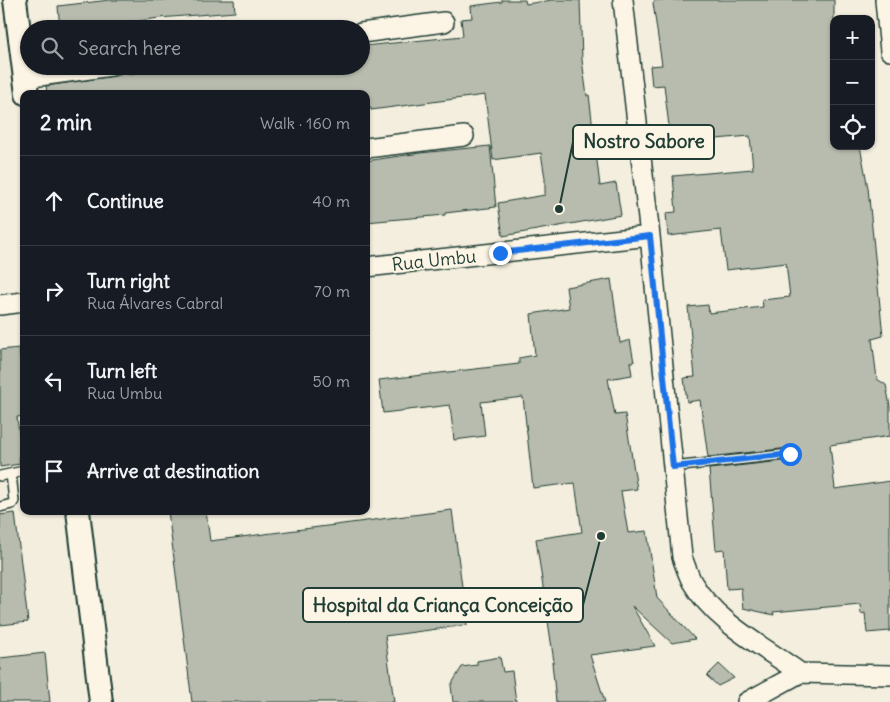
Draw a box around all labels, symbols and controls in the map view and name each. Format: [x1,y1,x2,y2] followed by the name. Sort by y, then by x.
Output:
[830,15,875,150] map controls
[830,15,875,60] button: +
[20,20,370,75] search box
[38,34,66,62] icon: search
[78,36,181,60] text: Search here
[830,60,875,105] button: −
[830,105,875,150] button: locate
[40,109,92,136] text: 2 min
[260,113,350,133] text: Walk · 160 m
[573,125,714,159] callout: Nostro Sabore
[583,129,705,153] text: Nostro Sabore
[40,187,68,215] icon: ahead
[87,189,164,213] text: Continue
[312,191,350,211] text: 40 m
[489,242,512,265] route end
[391,244,477,276] street label: Rua Umbu
[87,269,170,293] text: Turn right
[40,277,68,305] icon: right
[314,281,350,301] text: 70 m
[87,293,223,313] text: Rua Álvares Cabral
[87,359,157,383] text: Turn left
[40,367,68,395] icon: left
[312,371,350,391] text: 50 m
[87,383,162,403] text: Rua Umbu
[779,443,802,466] route start
[40,457,68,485] icon: arrive
[87,459,260,483] text: Arrive at destination
[303,588,583,622] callout: Hospital da Criança Conceição
[313,593,574,617] text: Hospital da Criança Conceição

